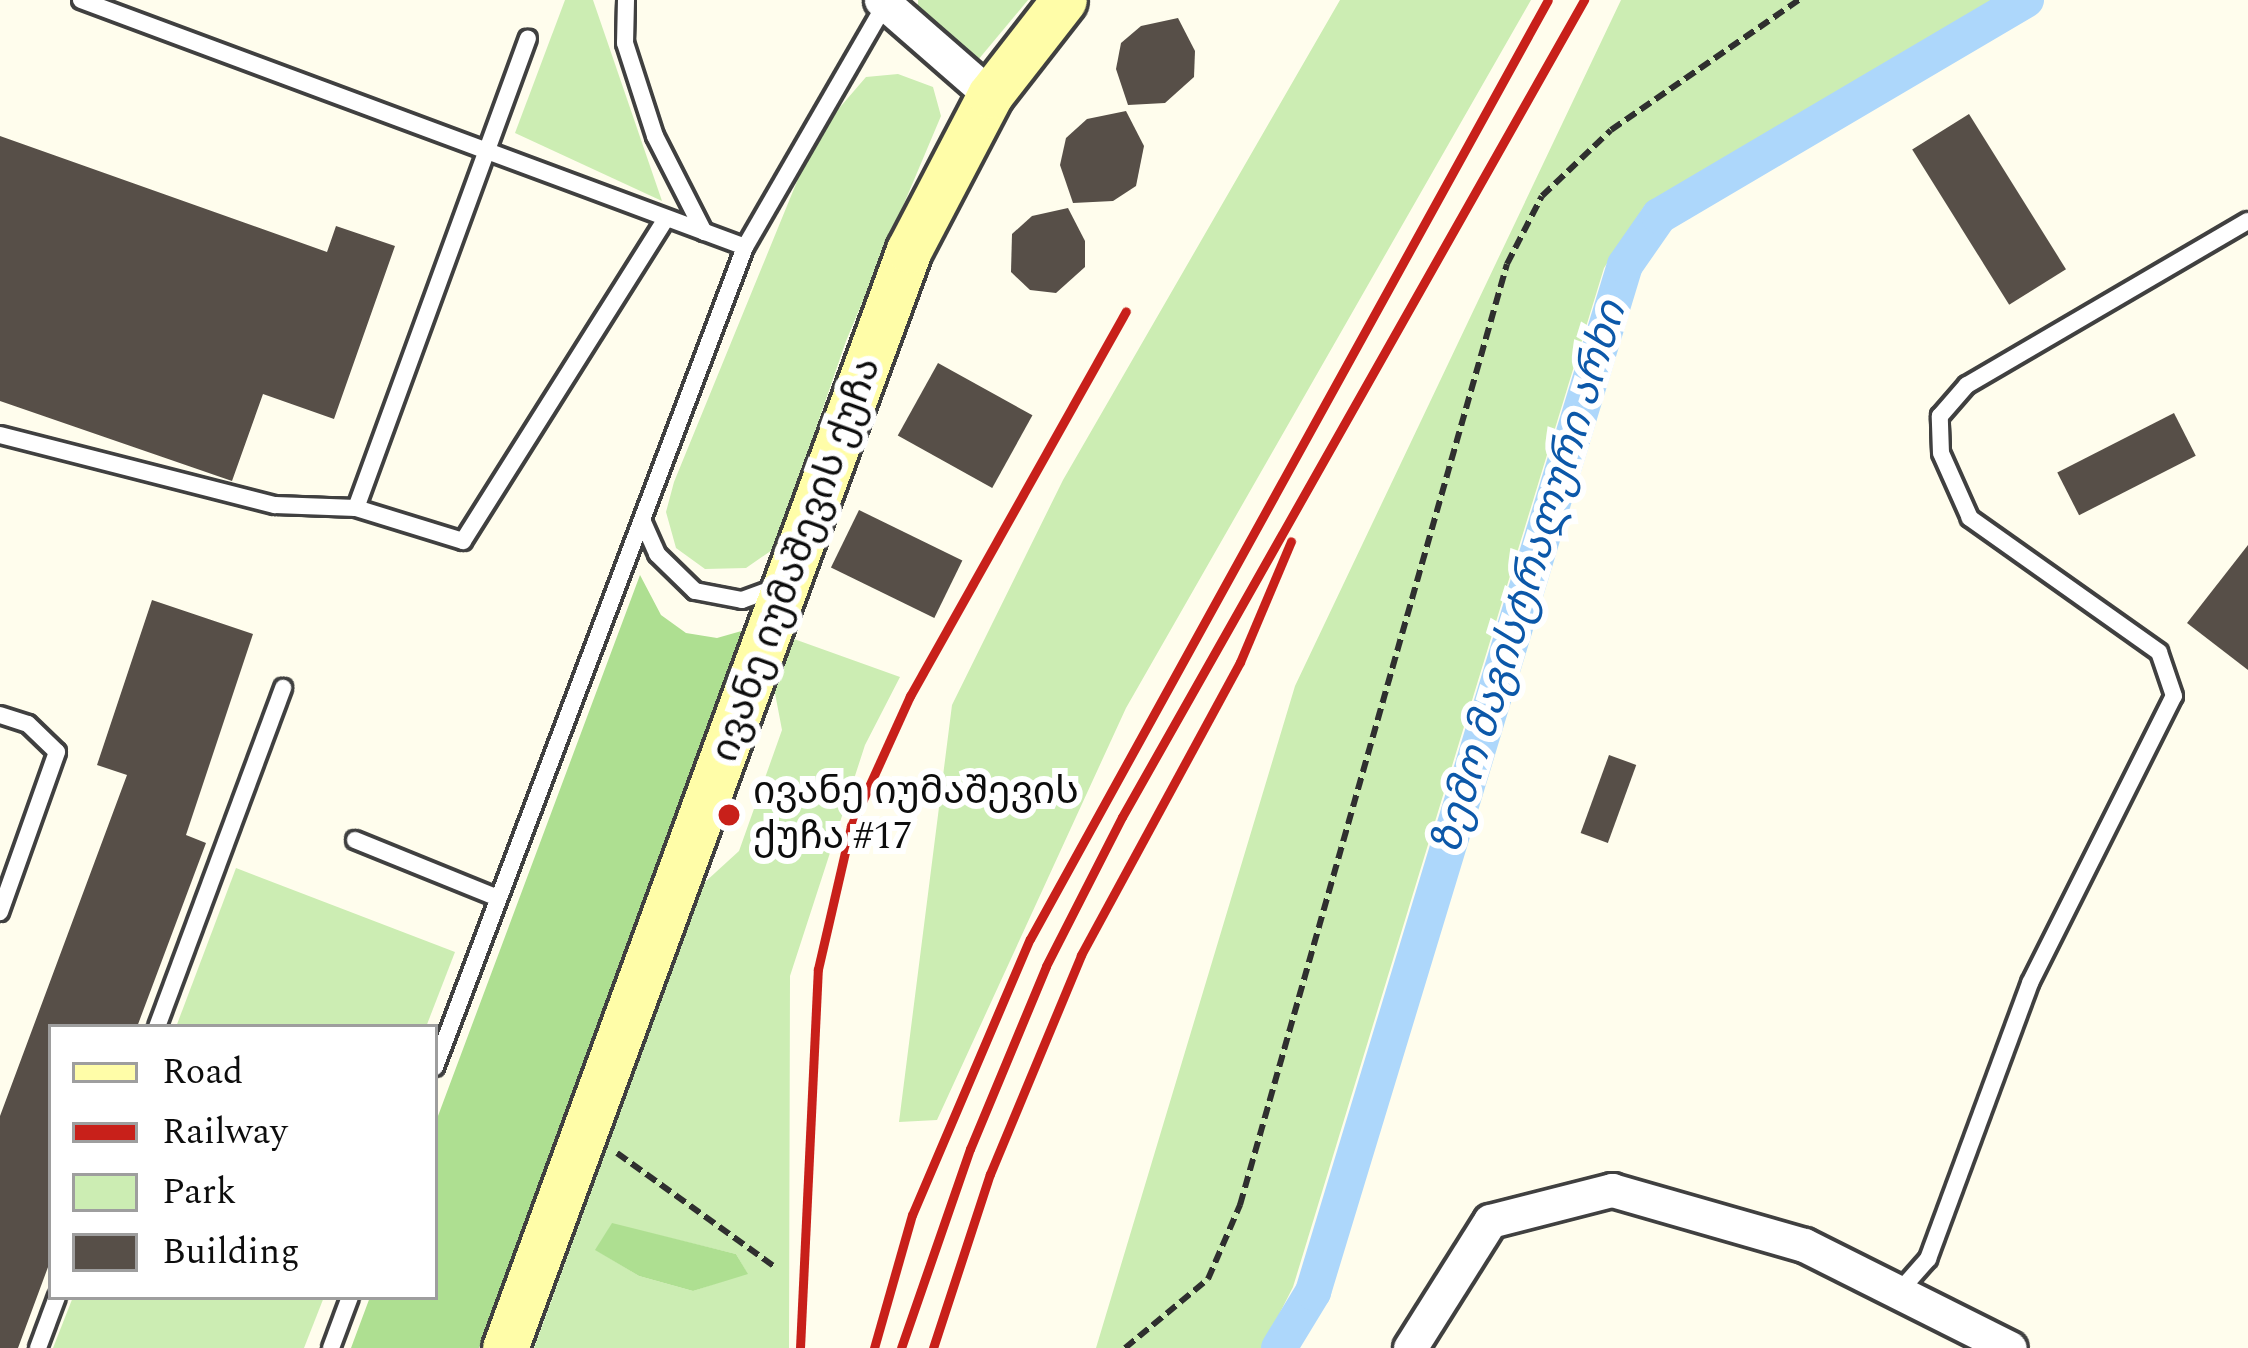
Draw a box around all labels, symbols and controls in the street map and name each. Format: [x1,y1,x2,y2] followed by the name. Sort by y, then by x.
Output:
[1422,296,1638,860] water label: ზემო მაგისტრალური არხი
[702,352,892,768] street label: ივანე იუმაშევის ქუჩა
[753,770,1079,861] place label: ივანე იუმაშევის ქუჩა #17
[716,802,742,828] marker: ივანე იუმაშევის ქუჩა #17
[48,1024,438,1300] legend
[162,1045,243,1100] text: Road
[162,1105,287,1160] text: Railway
[162,1165,236,1220] text: Park
[162,1225,300,1280] text: Building

